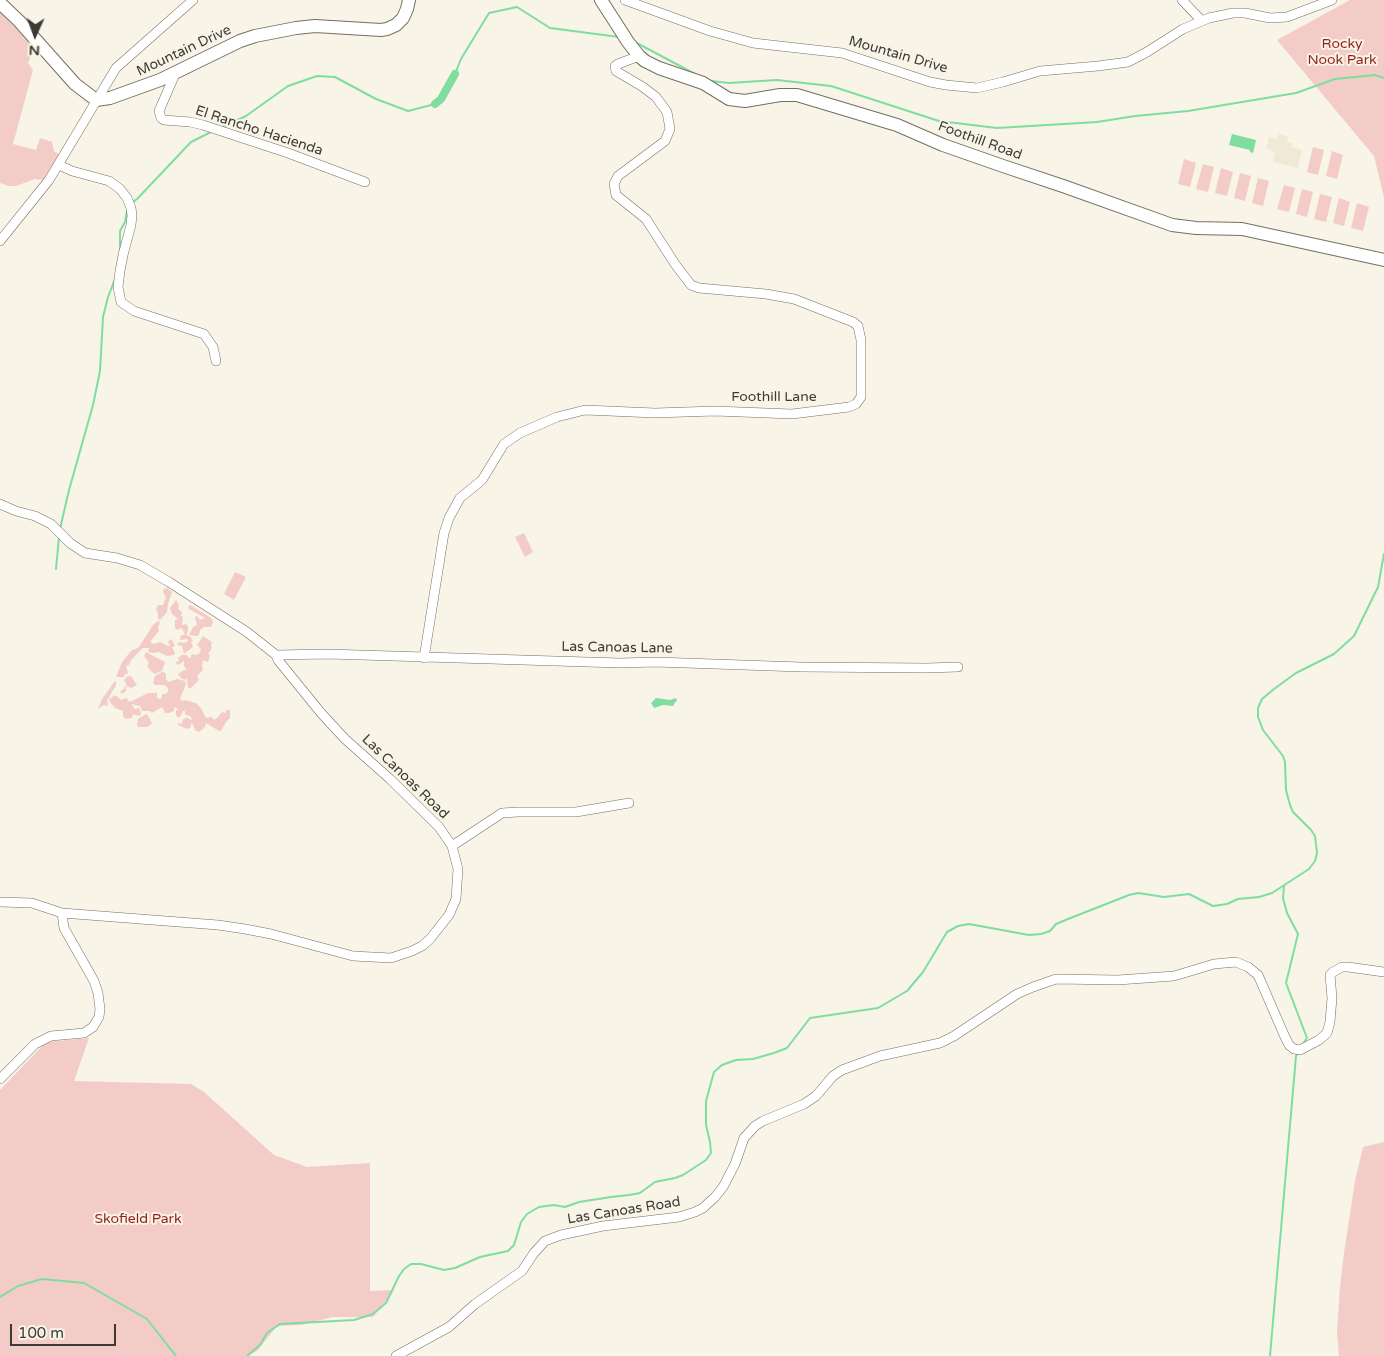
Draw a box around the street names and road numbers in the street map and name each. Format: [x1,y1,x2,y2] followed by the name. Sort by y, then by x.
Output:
[134,22,234,80] street label: Mountain Drive
[847,33,949,77] street label: Mountain Drive
[193,102,325,160] street label: El Rancho Hacienda
[936,118,1024,164] street label: Foothill Road
[731,389,817,405] street label: Foothill Lane
[561,639,673,657] street label: Las Canoas Lane
[358,731,452,823] street label: Las Canoas Road
[566,1194,682,1228] street label: Las Canoas Road

